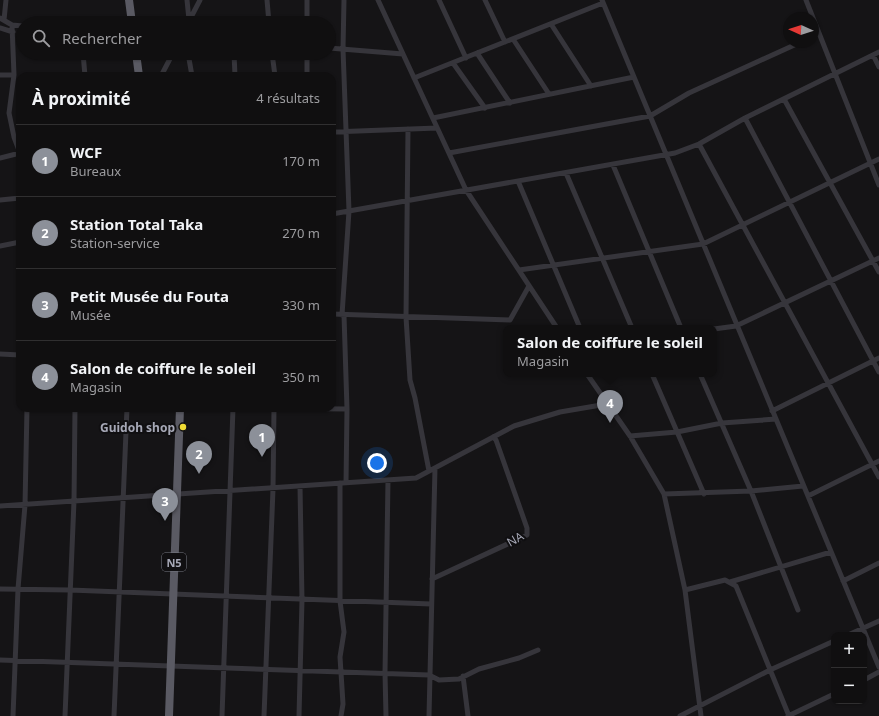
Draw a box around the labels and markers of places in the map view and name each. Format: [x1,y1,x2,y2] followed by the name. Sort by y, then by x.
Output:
[597,390,623,423] pin: 4
[100,419,175,436] place label: Guidoh shop
[178,422,188,432] marker: Guidoh shop
[249,424,275,457] pin: 1
[186,441,212,474] pin: 2
[152,488,178,521] pin: 3

